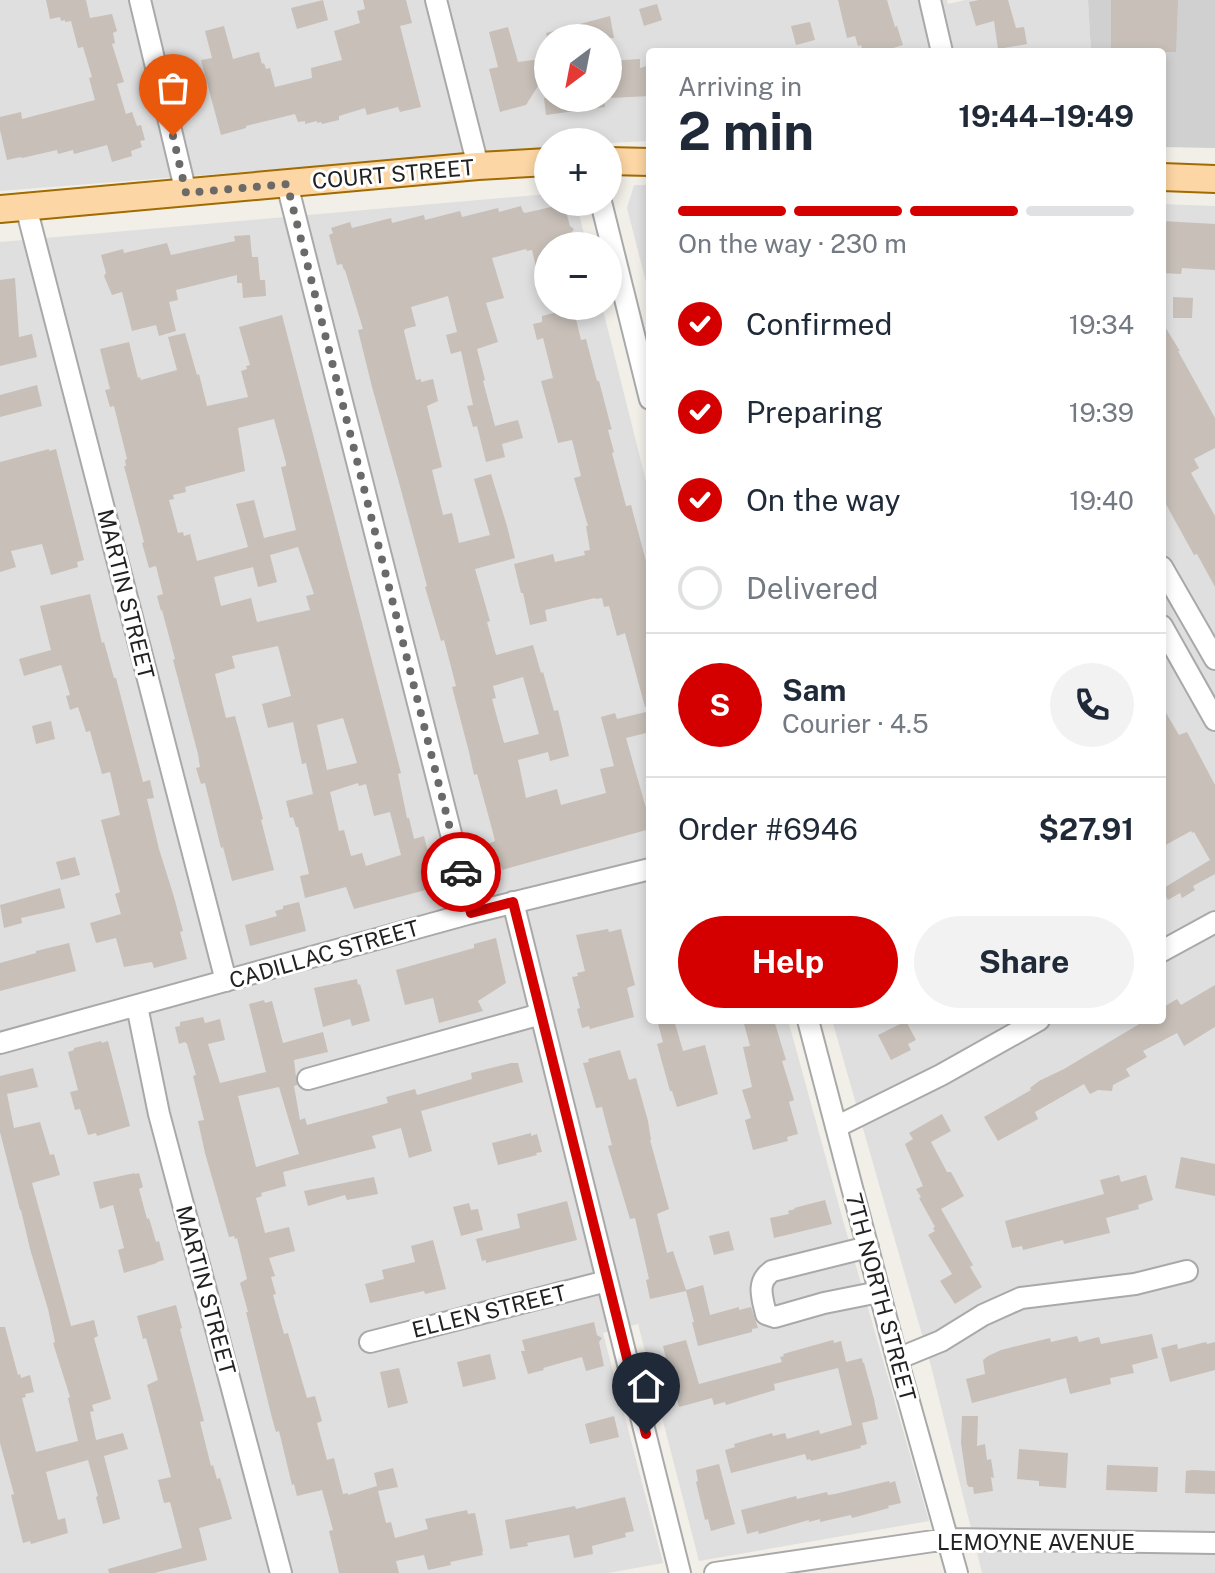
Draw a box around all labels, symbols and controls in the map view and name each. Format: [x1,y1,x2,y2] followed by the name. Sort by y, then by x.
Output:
[534,24,622,112] north arrow
[534,24,622,320] map controls
[139,54,207,136] pin
[151,66,195,110] icon: bag
[678,71,802,102] text: Arriving in
[958,98,1134,134] text: 19:44–19:49
[678,101,814,162] text: 2 min
[534,128,622,216] button: +
[311,154,475,194] street label: COURT STREET
[678,228,907,259] text: On the way · 230 m
[534,232,622,320] button: −
[678,302,722,346] icon: check
[746,306,892,342] text: Confirmed
[1069,309,1134,340] text: 19:34
[678,390,722,434] icon: check
[746,394,883,430] text: Preparing
[1069,397,1134,428] text: 19:39
[678,478,722,522] icon: check
[746,482,900,518] text: On the way
[1069,485,1134,516] text: 19:40
[92,506,160,682] street label: MARTIN STREET
[746,570,878,606] text: Delivered
[1050,663,1134,747] button: phone
[782,672,846,708] text: Sam
[710,687,730,723] text: S
[782,708,929,739] text: Courier · 4.5
[678,811,858,847] text: Order #6946
[1038,811,1134,847] text: $27.91
[421,832,501,912] courier
[439,850,483,894] icon: car
[226,914,422,994] street label: CADILLAC STREET
[678,916,898,1008] button: Help
[914,916,1134,1008] button: Share
[841,1190,921,1404] street label: 7TH NORTH STREET
[171,1203,241,1377] street label: MARTIN STREET
[409,1279,569,1343] street label: ELLEN STREET
[612,1352,680,1434] pin
[624,1364,668,1408] icon: home
[937,1529,1135,1555] street label: LEMOYNE AVENUE

